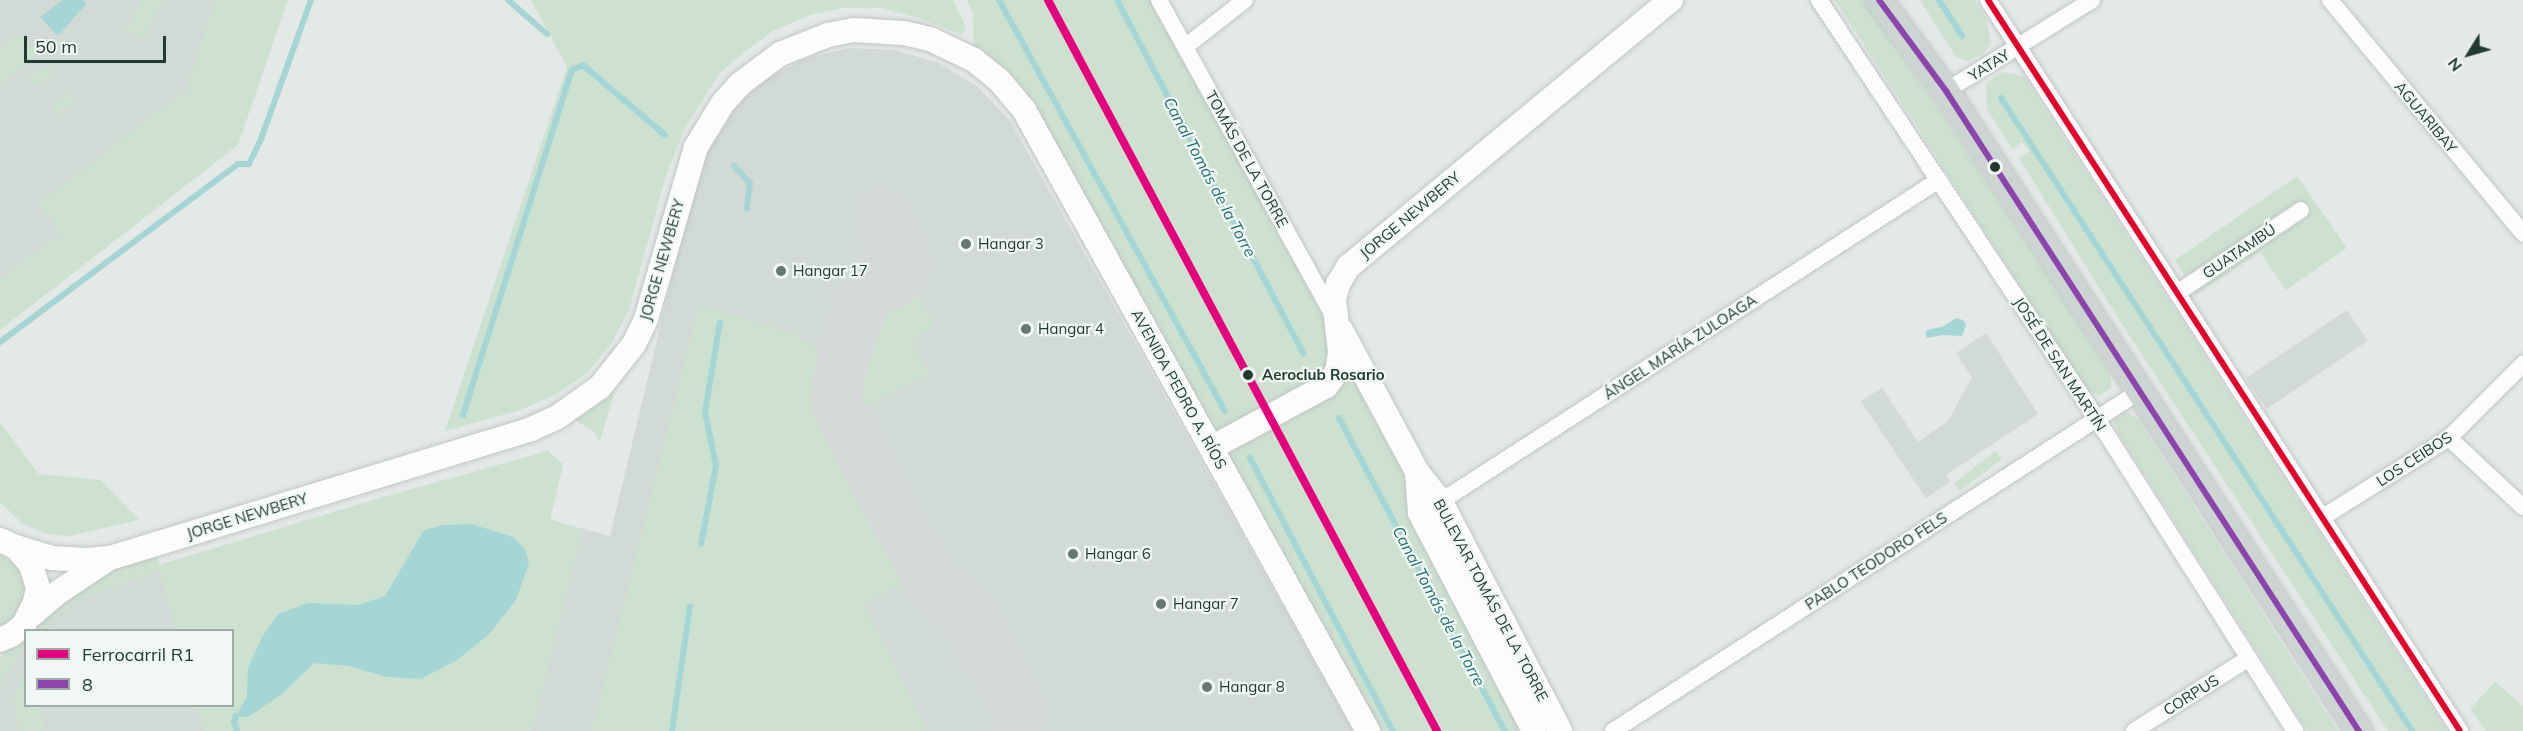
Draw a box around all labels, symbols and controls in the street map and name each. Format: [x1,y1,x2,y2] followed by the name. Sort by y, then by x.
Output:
[27,24,170,62] scale bar
[2439,24,2499,84] north arrow
[35,35,77,58] text: 50 m
[1965,45,2013,85] street label: YATAY
[2443,54,2466,76] text: N
[2391,78,2461,156] street label: AGUARIBAY
[1202,88,1292,230] street label: TOMÁS DE LA TORRE
[1160,94,1260,260] water label: Canal Tomás de la Torre
[1989,161,2001,173] unlabelled marker
[1356,168,1464,262] street label: JORGE NEWBERY
[636,197,688,323] street label: JORGE NEWBERY
[2199,220,2279,282] street label: GUATAMBÚ
[978,235,1044,253] place label: Hangar 3
[959,237,973,251] marker: Hangar 3
[793,262,868,280] place label: Hangar 17
[774,264,788,278] marker: Hangar 17
[1600,291,1760,403] street label: ÁNGEL MARÍA ZULOAGA
[2010,294,2110,434] street label: JOSÉ DE SAN MARTÍN
[1127,306,1231,472] street label: AVENIDA PEDRO A. RÍOS
[1038,320,1104,338] place label: Hangar 4
[1019,322,1033,336] marker: Hangar 4
[1239,366,1257,384] marker: Aeroclub Rosario
[1262,366,1385,384] place label: Aeroclub Rosario
[2373,428,2455,490] street label: LOS CEIBOS
[184,489,310,543] street label: JORGE NEWBERY
[1430,496,1552,704] street label: BULEVAR TOMÁS DE LA TORRE
[1802,508,1950,614] street label: PABLO TEODORO FELS
[1389,523,1489,689] water label: Canal Tomás de la Torre
[1085,545,1151,563] place label: Hangar 6
[1066,547,1080,561] marker: Hangar 6
[1173,595,1239,613] place label: Hangar 7
[1154,597,1168,611] marker: Hangar 7
[24,629,234,707] legend
[82,643,194,666] text: Ferrocarril R1
[2160,671,2222,719] street label: CORPUS
[82,673,93,696] text: 8
[1219,678,1285,696] place label: Hangar 8
[1200,680,1214,694] marker: Hangar 8

